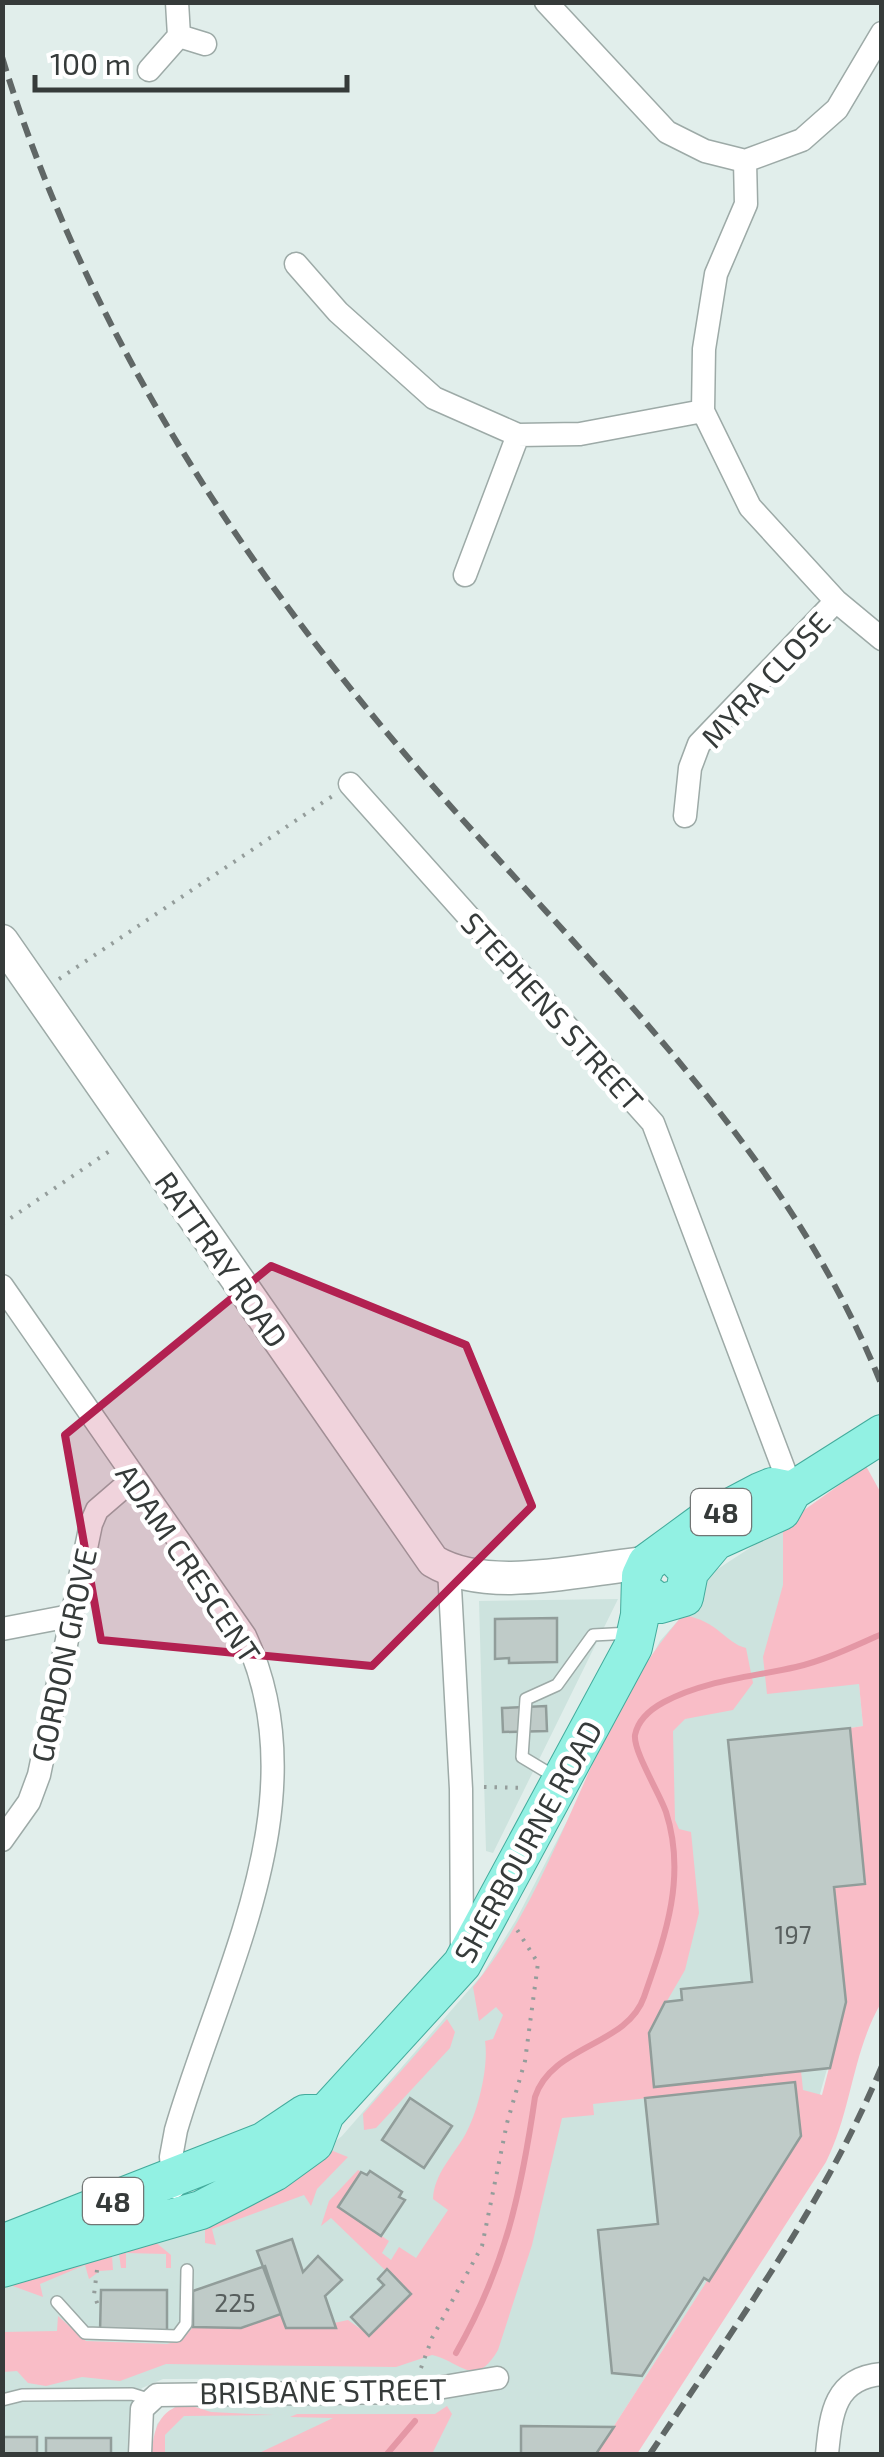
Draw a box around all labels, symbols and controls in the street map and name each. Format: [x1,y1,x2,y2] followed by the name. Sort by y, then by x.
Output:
[35,30,348,92] scale bar
[50,45,131,81] text: 100 m
[693,604,837,754] street label: MYRA CLOSE
[455,905,651,1117] street label: STEPHENS STREET
[148,1164,296,1354] street label: RATTRAY ROAD
[109,1457,269,1669] street label: ADAM CRESCENT
[691,1489,751,1535] road number: 48
[23,1545,103,1765] street label: GORDON GROVE
[446,1714,608,1968] street label: SHERBOURNE ROAD
[774,1919,812,1949] house number: 197
[83,2178,143,2224] road number: 48
[214,2287,256,2317] house number: 225
[199,2370,447,2410] street label: BRISBANE STREET

